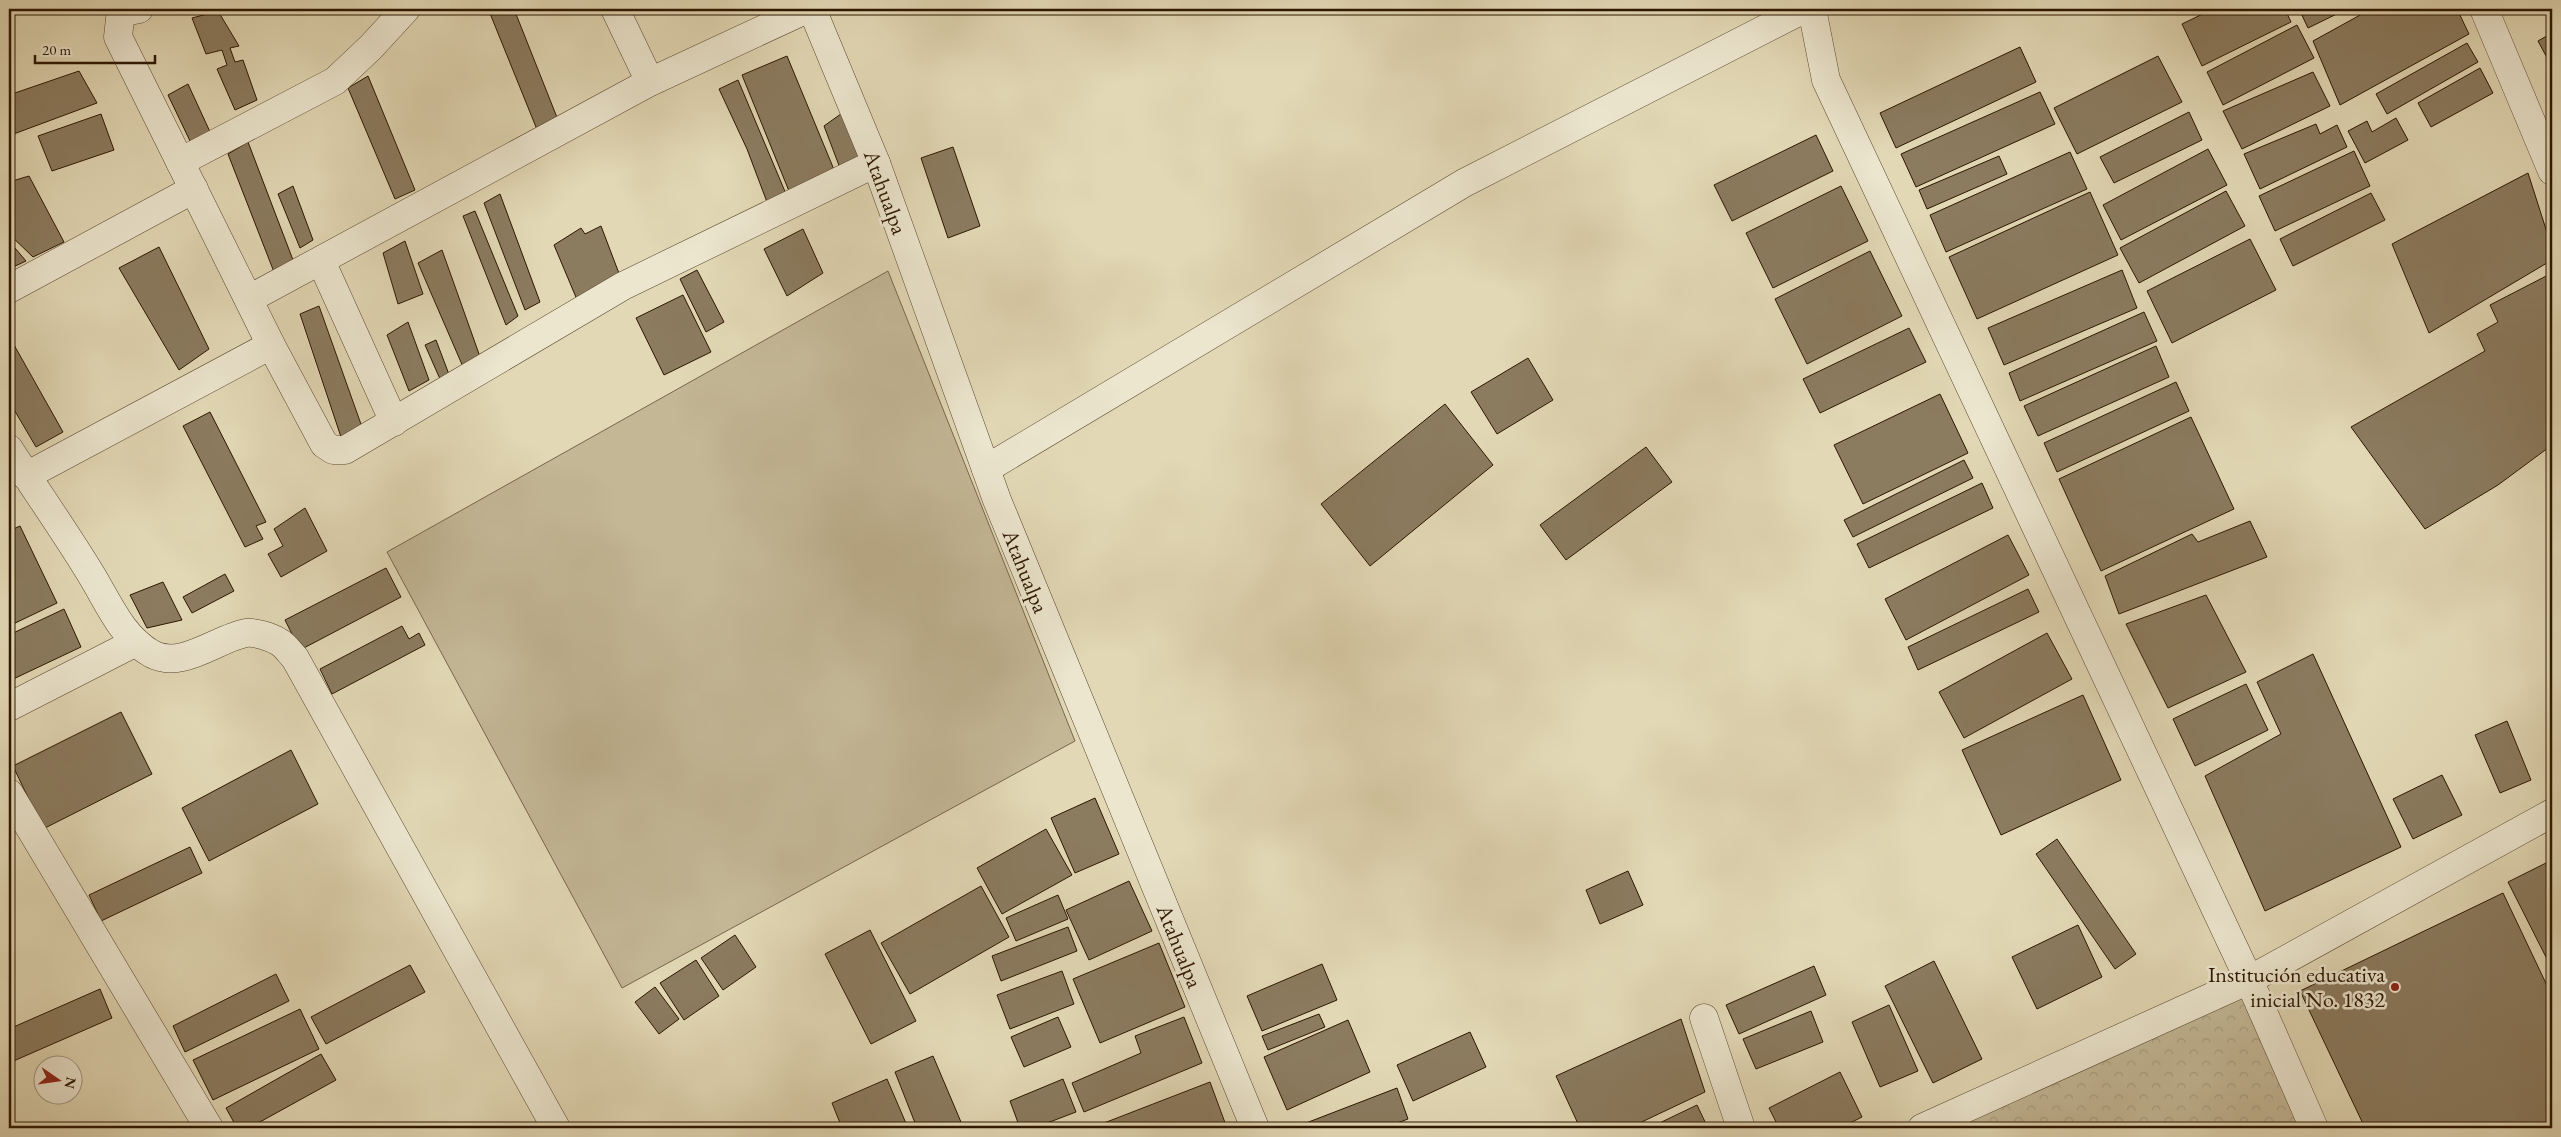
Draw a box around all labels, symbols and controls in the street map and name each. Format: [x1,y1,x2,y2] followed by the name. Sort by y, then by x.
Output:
[35,32,155,64] scale bar
[42,40,71,59] text: 20 m
[857,145,914,239] street label: Atahualpa
[995,524,1055,617] street label: Atahualpa
[1149,899,1209,992] street label: Atahualpa
[2208,960,2385,1014] place label: Institución educativa inicial No. 1832
[2389,981,2401,993] marker: Institución educativa inicial No. 1832
[32,1054,82,1104] north arrow
[60,1075,81,1091] text: N

